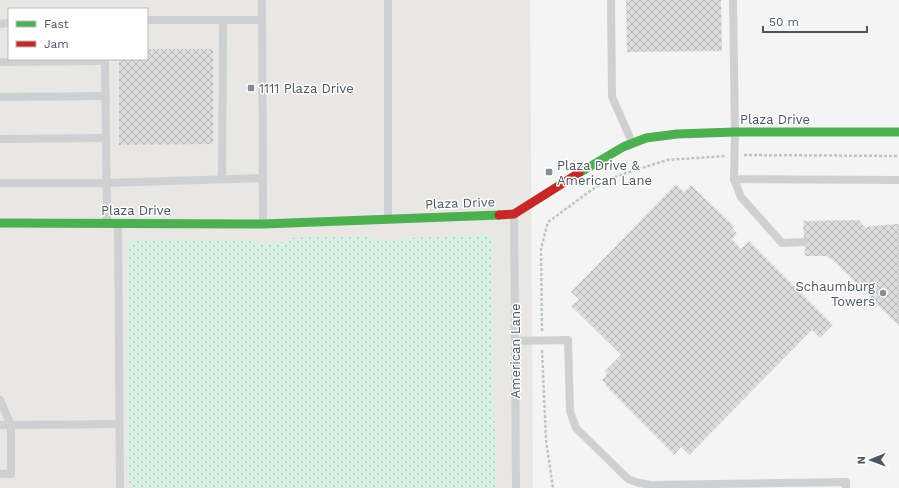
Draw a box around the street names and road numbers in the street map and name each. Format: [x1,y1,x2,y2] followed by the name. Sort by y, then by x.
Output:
[740,112,810,127] street label: Plaza Drive
[425,194,495,212] street label: Plaza Drive
[101,203,171,218] street label: Plaza Drive
[508,303,523,399] street label: American Lane

